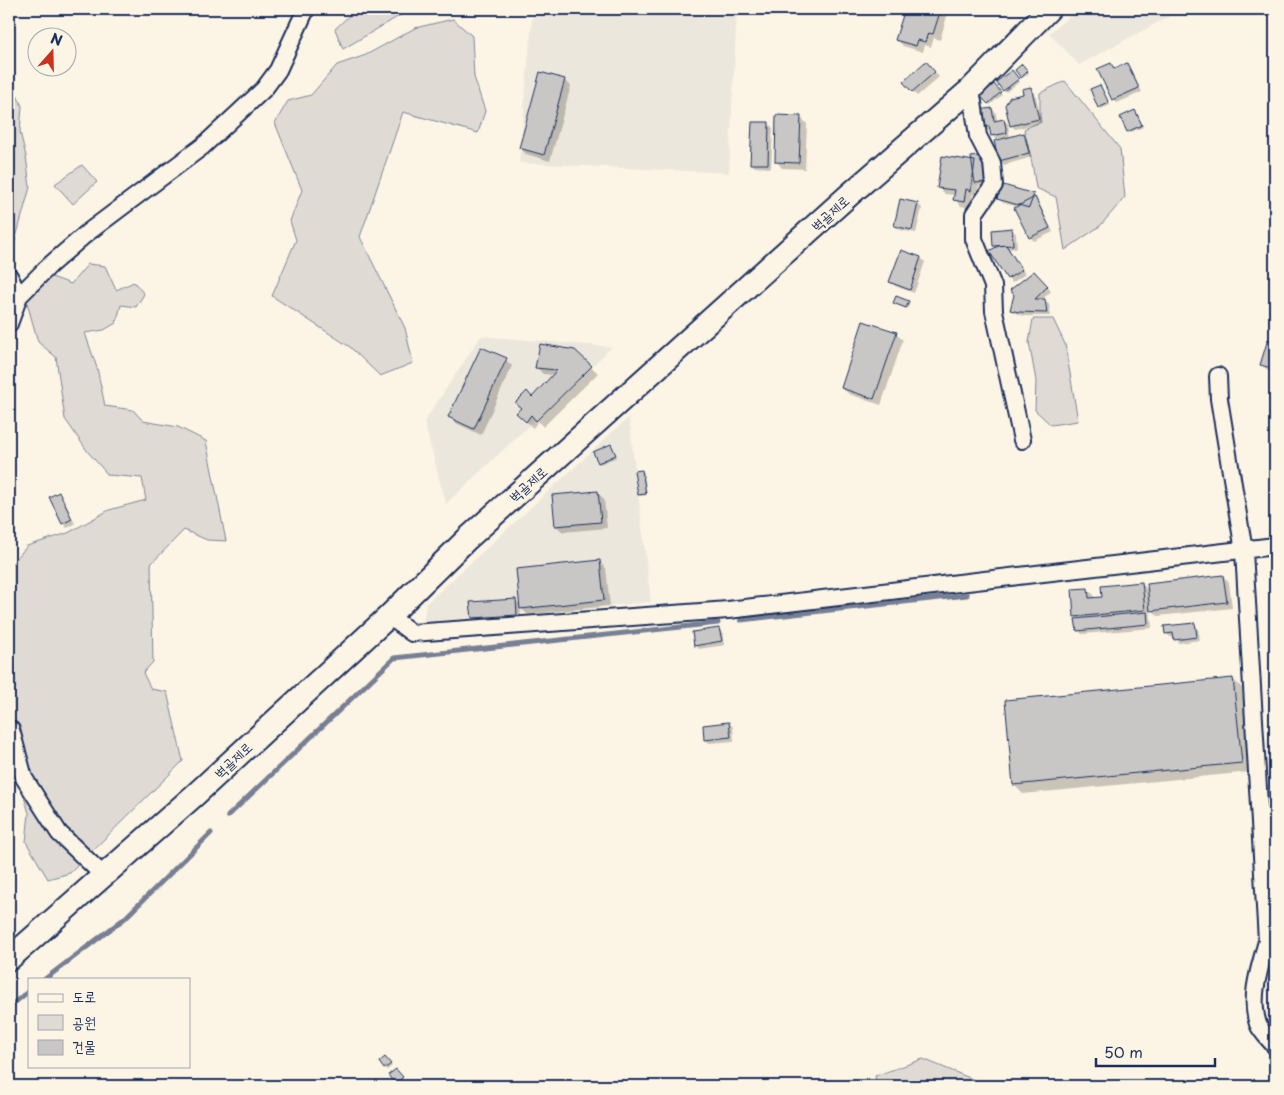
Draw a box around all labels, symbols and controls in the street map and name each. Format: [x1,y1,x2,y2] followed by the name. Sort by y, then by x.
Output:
[28,28,78,78] north arrow
[48,28,65,51] text: N
[806,190,854,236] street label: 벽골제로
[504,461,552,507] street label: 벽골제로
[209,737,257,783] street label: 벽골제로
[28,978,190,1068] legend
[72,984,96,1007] text: 도로
[72,1010,96,1033] text: 공원
[72,1034,96,1057] text: 건물
[1096,1035,1215,1067] scale bar
[1104,1040,1143,1063] text: 50 m

